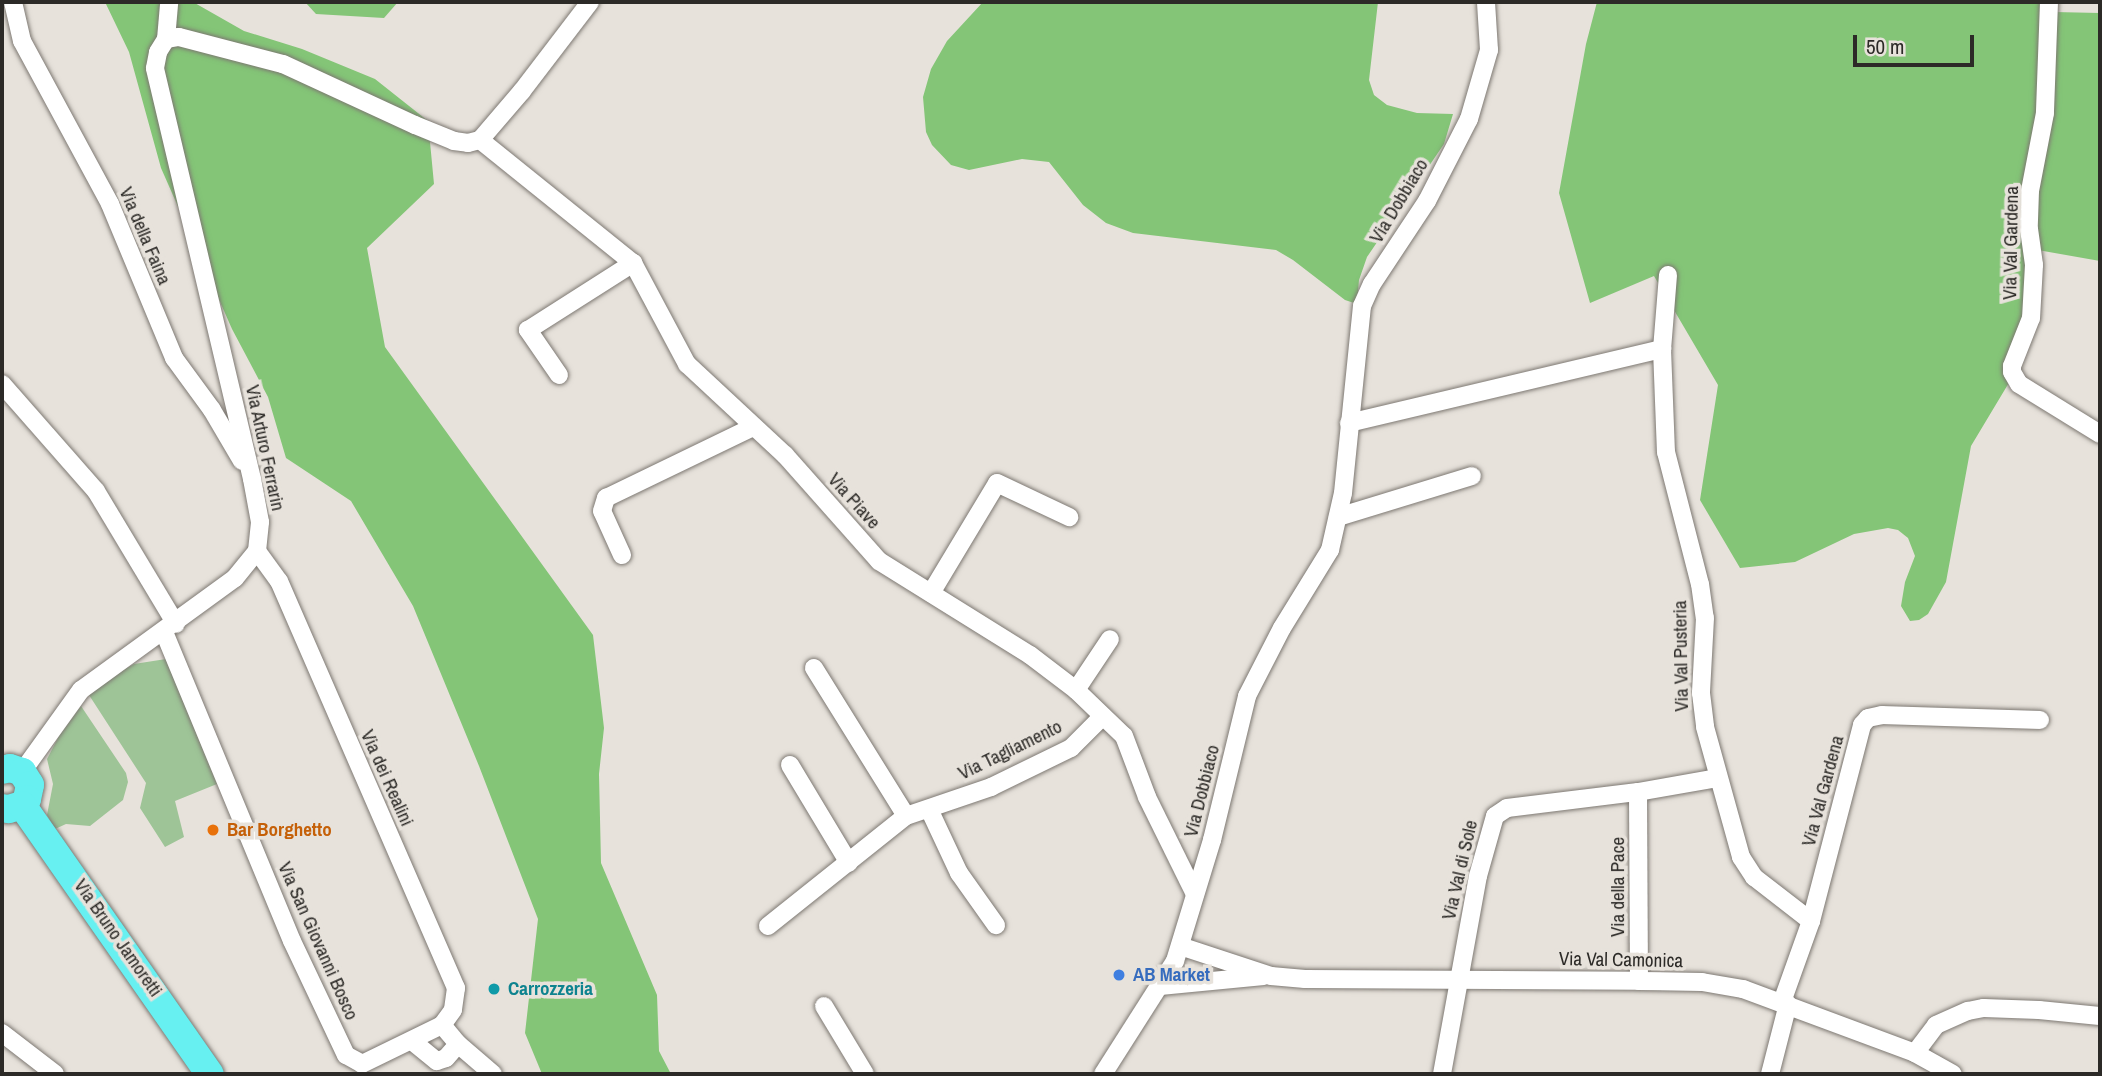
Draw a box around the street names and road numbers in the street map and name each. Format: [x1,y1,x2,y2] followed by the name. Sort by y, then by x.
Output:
[1365,155,1433,247] street label: Via Dobbiaco
[114,184,176,288] street label: Via della Faina
[1999,186,2023,300] street label: Via Val Gardena
[240,383,290,513] street label: Via Arturo Ferrarin
[823,468,885,534] street label: Via Piave
[1669,600,1693,712] street label: Via Val Pusteria
[954,715,1066,785] street label: Via Tagliamento
[356,726,418,830] street label: Via dei Realini
[1797,733,1849,849] street label: Via Val Gardena
[1180,743,1224,839] street label: Via Dobbiaco
[1437,818,1483,922] street label: Via Val di Sole
[1607,837,1629,937] street label: Via della Pace
[273,859,363,1023] street label: Via San Giovanni Bosco
[69,875,167,1001] street label: Via Bruno Jamoretti
[1559,948,1683,972] street label: Via Val Camonica

